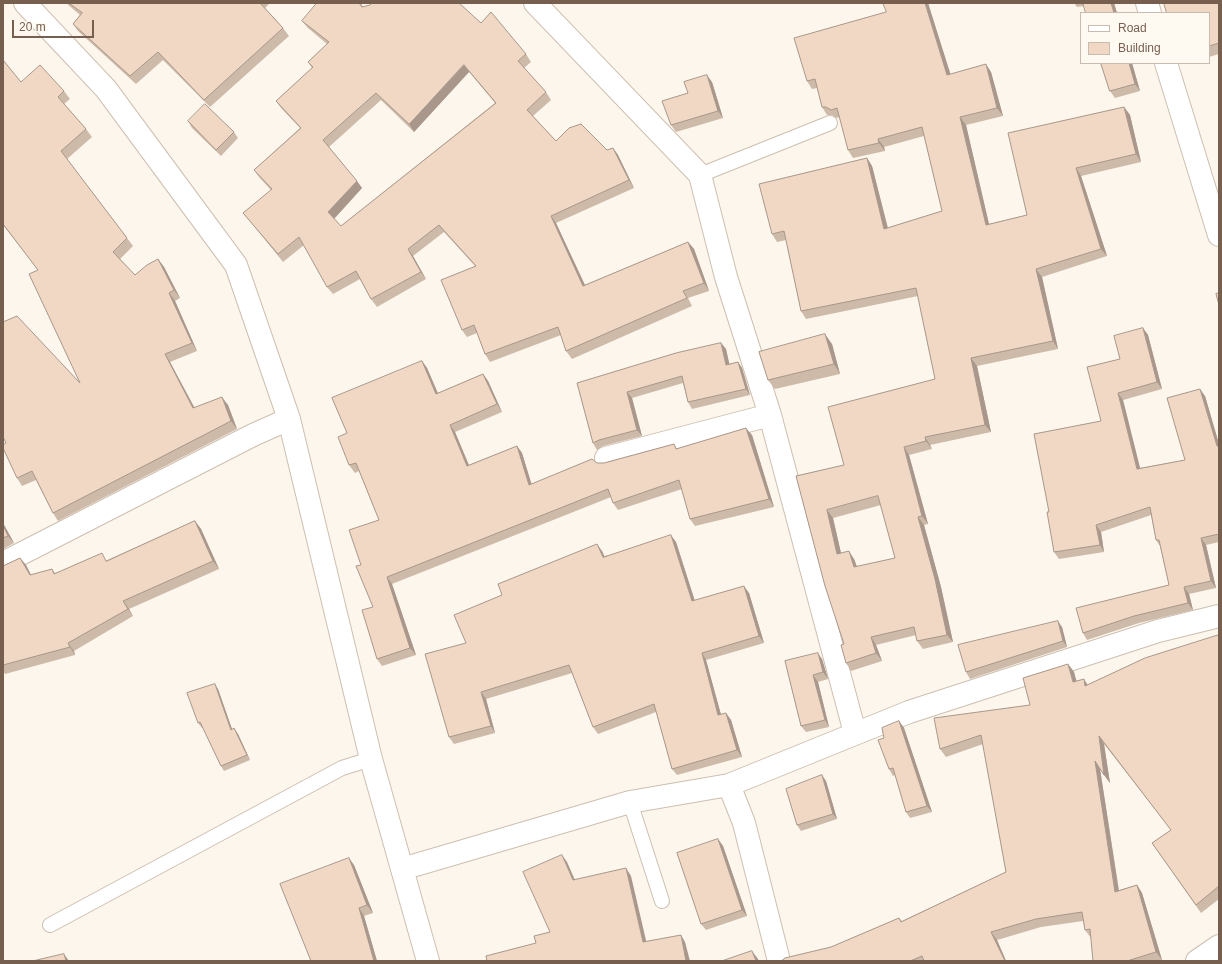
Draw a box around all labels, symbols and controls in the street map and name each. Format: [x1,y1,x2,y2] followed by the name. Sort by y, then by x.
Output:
[14,12,96,38] scale bar
[1080,12,1210,64] legend
[19,20,46,34] text: 20 m
[1118,21,1147,35] text: Road
[1118,41,1161,55] text: Building

